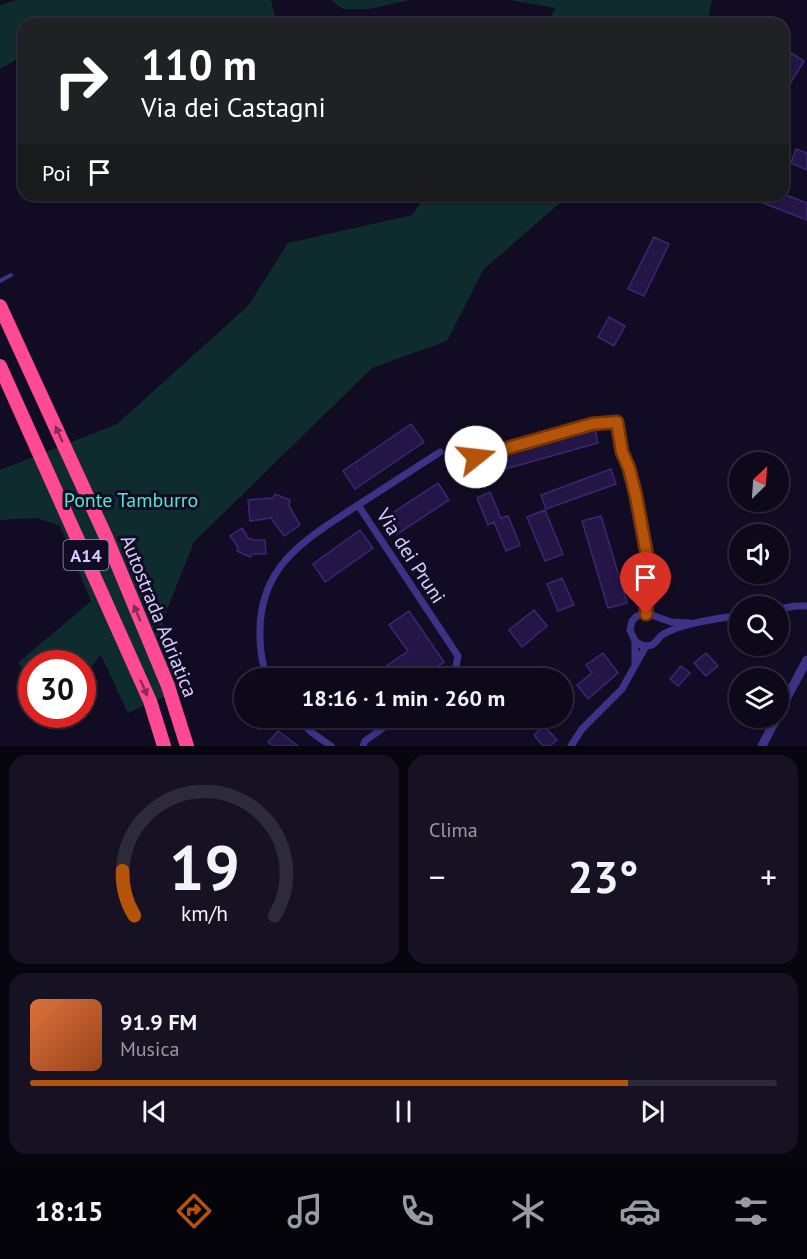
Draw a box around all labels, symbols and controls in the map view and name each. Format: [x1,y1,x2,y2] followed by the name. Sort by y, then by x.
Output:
[141,37,257,92] text: 110 m
[42,42,120,120] icon: right
[141,90,326,124] text: Via dei Castagni
[83,156,116,189] icon: arrive
[42,159,71,187] text: Poi
[54,425,63,443] one-way arrow
[444,425,508,489] position arrow
[729,452,789,512] north arrow
[729,452,789,728] map controls
[64,487,198,513] park label: Ponte Tamburro
[370,503,451,608] street label: Via dei Pruni
[729,524,789,584] button: sound
[115,531,203,701] street label: Autostrada Adriatica
[64,540,109,570] road number: A14
[620,552,671,614] pin
[629,561,662,594] icon: arrive
[729,596,789,656] button: search
[132,603,142,621] one-way arrow
[18,650,96,728] speed limit sign: 30
[729,668,789,728] button: layers
[140,679,150,697] one-way arrow
[302,684,505,712] text: 18:16 · 1 min · 260 m
[429,817,478,843] text: Clima
[169,826,239,907] text: 19
[568,847,638,905] text: 23°
[429,855,446,898] text: −
[760,855,777,898] text: +
[180,900,227,928] text: km/h
[120,1008,197,1036] text: 91.9 FM
[120,1036,179,1062] text: Musica
[138,1095,171,1128] icon: previous
[387,1095,420,1128] icon: pause
[636,1095,669,1128] icon: next
[173,1190,215,1232] icon: directions
[284,1190,326,1232] icon: music
[396,1190,438,1232] icon: phone
[507,1190,549,1232] icon: climate
[619,1190,661,1232] icon: car
[730,1190,772,1232] icon: filters
[35,1194,103,1228] text: 18:15

